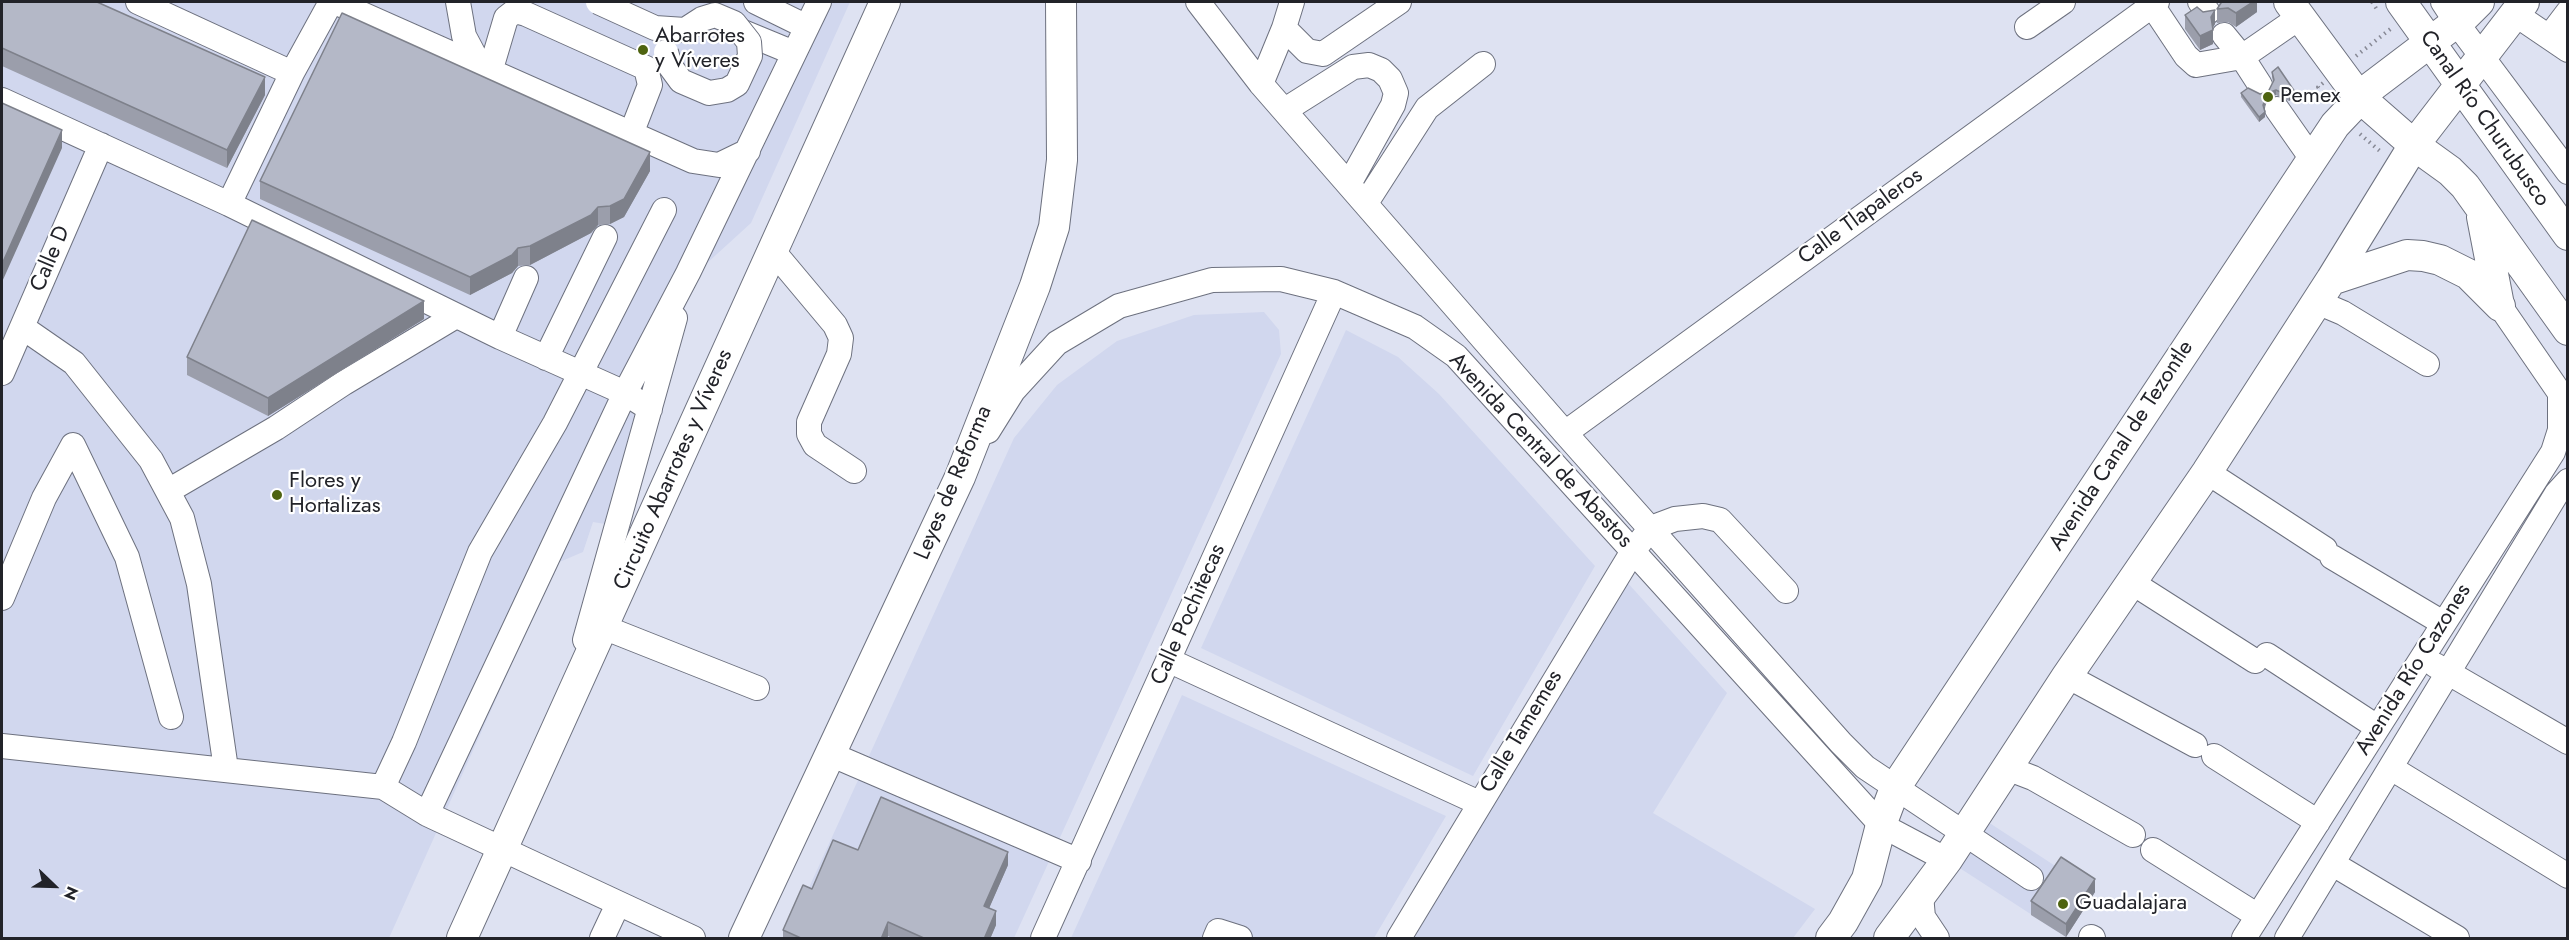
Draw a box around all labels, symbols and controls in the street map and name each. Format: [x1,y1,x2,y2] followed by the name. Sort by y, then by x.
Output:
[655,24,745,76] place label: Abarrotes y Víveres
[2413,26,2555,212] street label: Canal Río Churubusco
[636,43,650,57] marker: Abarrotes y Víveres
[2280,84,2340,110] place label: Pemex
[2261,90,2275,104] marker: Pemex
[1794,163,1928,271] street label: Calle Tlapaleros
[25,222,77,296] street label: Calle D
[2044,336,2200,556] street label: Avenida Canal de Tezontle
[609,346,739,594] street label: Circuito Abarrotes y Víveres
[1443,348,1637,554] street label: Avenida Central de Abastos
[910,402,998,564] street label: Leyes de Reforma
[289,469,380,520] place label: Flores y Hortalizas
[270,488,284,502] marker: Flores y Hortalizas
[1146,540,1232,690] street label: Calle Pochitecas
[2351,579,2477,761] street label: Avenida Río Cazones
[1475,666,1569,798] street label: Calle Tamemes
[24,856,84,916] north arrow
[58,883,84,904] text: N
[2075,891,2187,917] place label: Guadalajara
[2056,897,2070,911] marker: Guadalajara

